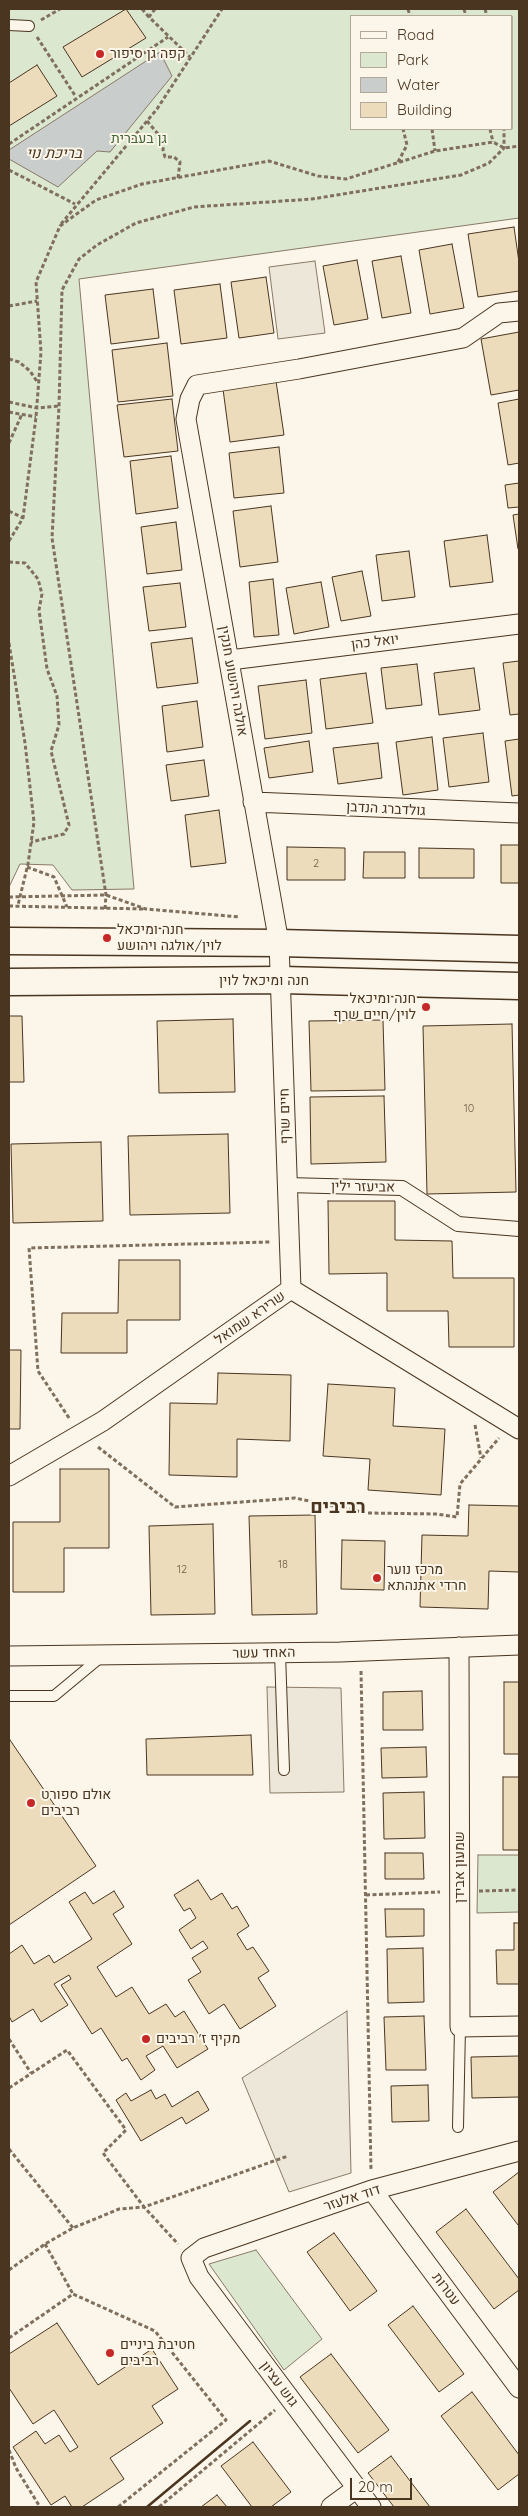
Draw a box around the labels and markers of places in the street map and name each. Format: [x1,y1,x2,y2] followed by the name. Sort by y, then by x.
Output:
[110,46,186,62] place label: קפה גן סיפור
[94,48,106,60] marker: קפה גן סיפור
[117,922,222,954] place label: חנה ומיכאל לוין/אולגה ויהושע
[101,932,113,944] marker: חנה ומיכאל לוין/אולגה ויהושע
[333,991,416,1024] place label: חנה ומיכאל לוין/חיים שרף
[420,1001,432,1013] marker: חנה ומיכאל לוין/חיים שרף
[387,1562,466,1594] place label: מרכז נוער חרדי אתנהתא
[371,1572,383,1584] marker: מרכז נוער חרדי אתנהתא
[41,1787,111,1820] place label: אולם ספורט רביבים
[25,1797,37,1809] marker: אולם ספורט רביבים
[156,2031,240,2047] place label: מקיף ז' רביבים
[140,2033,152,2045] marker: מקיף ז' רביבים
[120,2337,195,2370] place label: חטיבת ביניים רביבים
[104,2347,116,2359] marker: חטיבת ביניים רביבים

